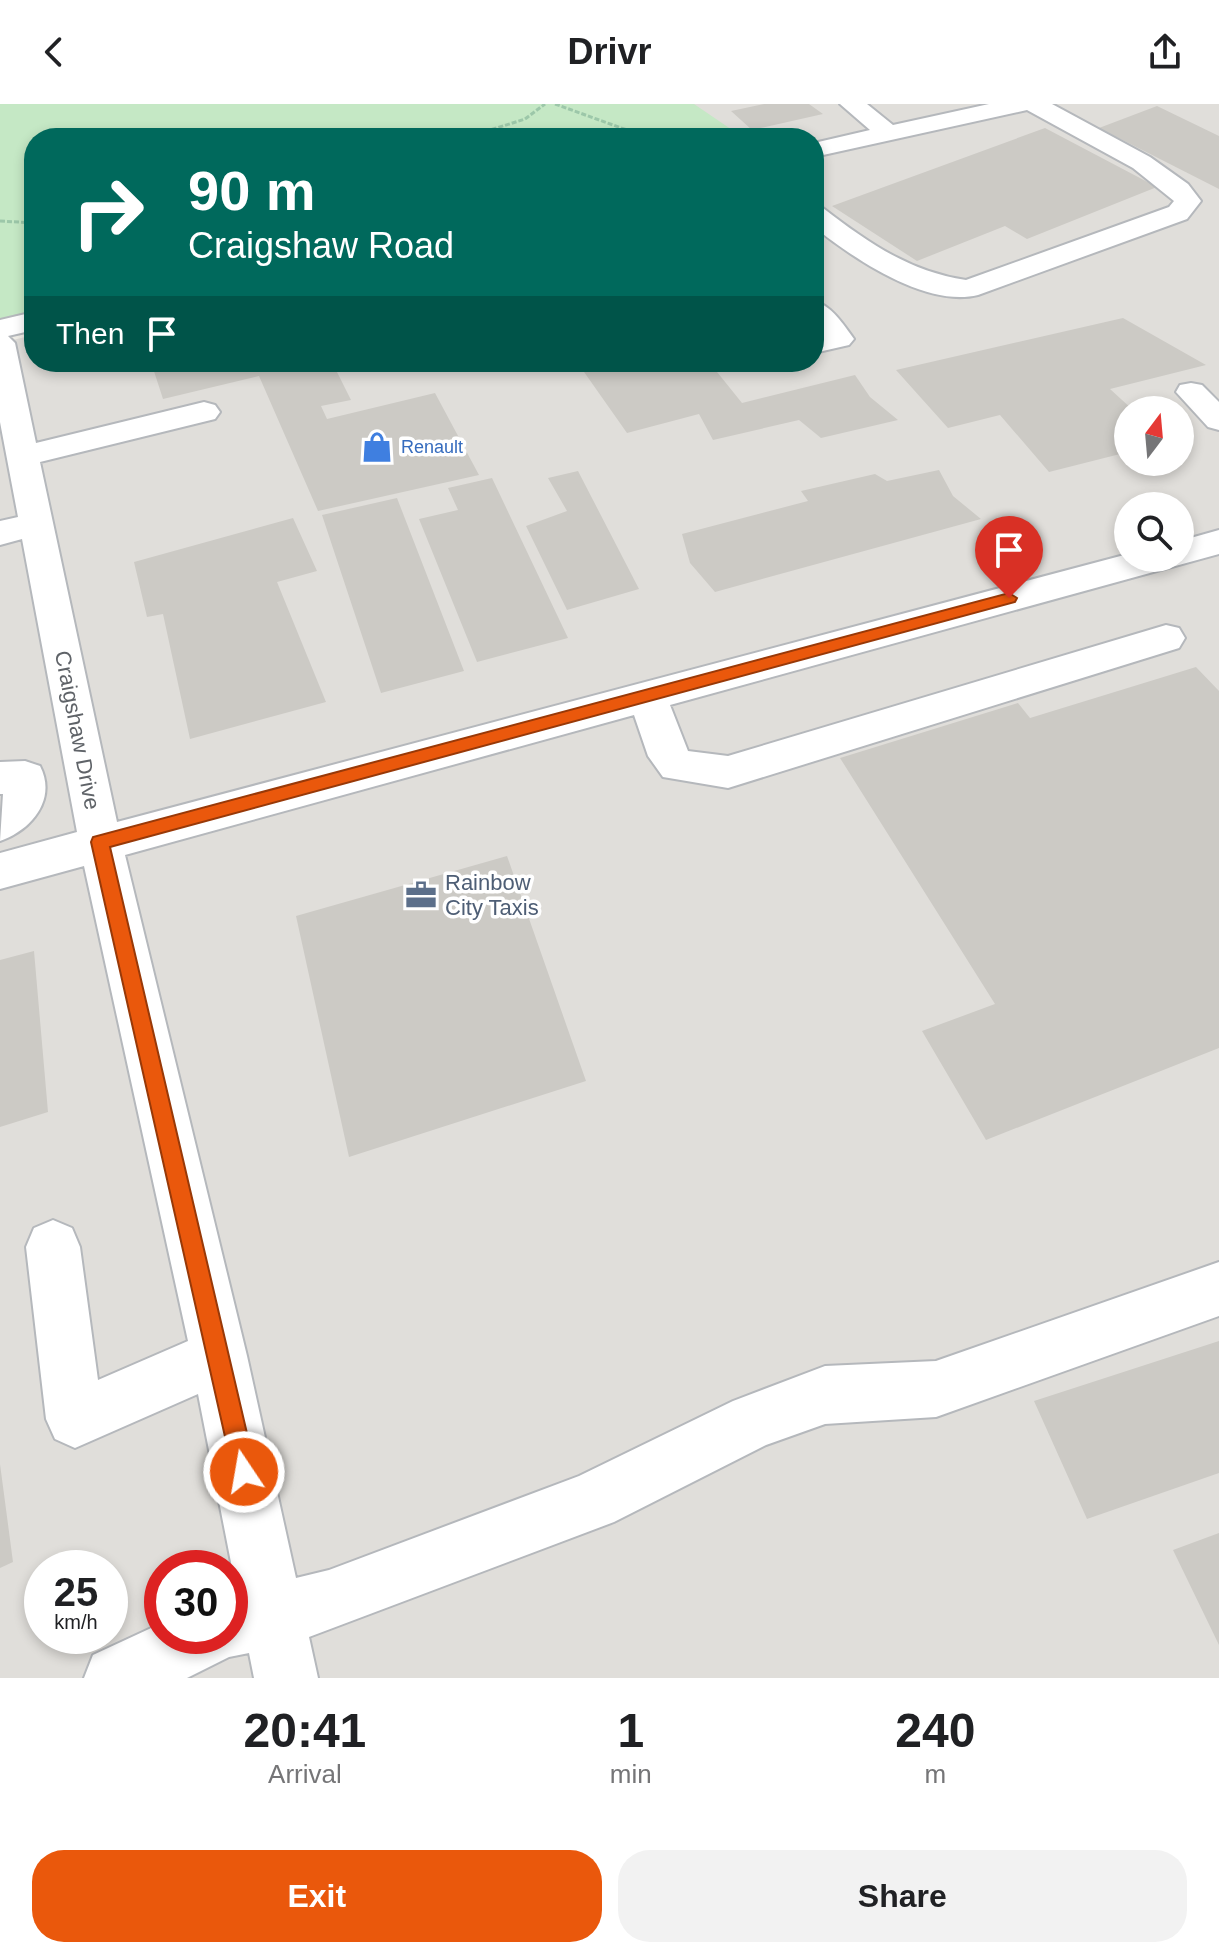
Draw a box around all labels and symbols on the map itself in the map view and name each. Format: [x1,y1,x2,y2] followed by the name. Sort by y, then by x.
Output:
[1114,396,1194,476] north arrow
[360,430,394,464] shop icon: Renault
[401,437,463,457] place label: Renault
[975,516,1043,598] pin
[50,648,105,812] street label: Craigshaw Drive
[445,870,539,920] place label: Rainbow City Taxis
[404,878,438,912] office icon: Rainbow City Taxis
[202,1430,286,1514] position arrow
[144,1550,248,1654] speed limit sign: 30

